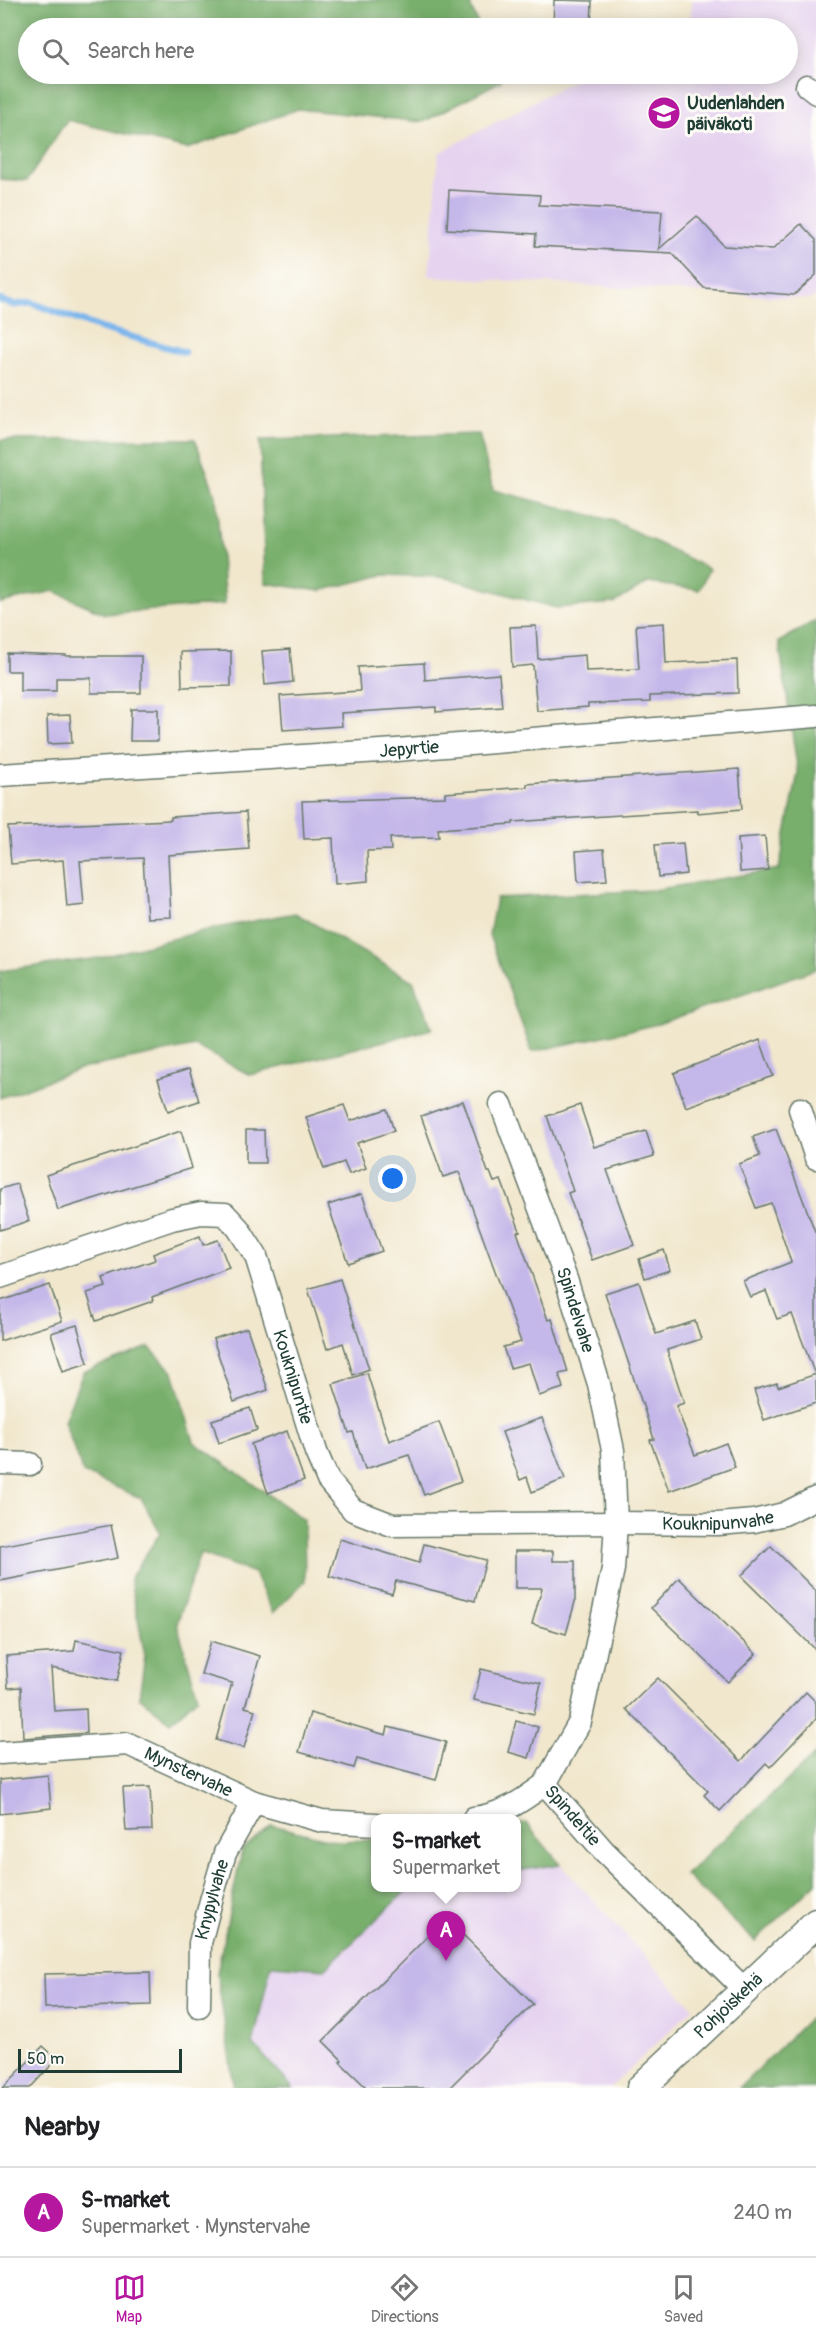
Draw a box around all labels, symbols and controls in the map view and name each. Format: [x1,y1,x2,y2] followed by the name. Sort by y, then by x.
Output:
[18,18,798,84] search box
[39,35,72,68] icon: search
[87,37,194,65] text: Search here
[687,92,784,136] place label: Uudenlahden päiväkoti
[646,95,682,131] school or university icon: Uudenlahden päiväkoti
[379,735,440,763] street label: Jepyrtie
[378,1164,407,1193] your location
[551,1264,600,1355] street label: Spindelvahe
[268,1327,318,1427] street label: Kouknipuntie
[662,1505,776,1536] street label: Kouknipunvahe
[141,1742,237,1802] street label: Mynstervahe
[540,1780,606,1851] street label: Spindeltie
[371,1814,521,1892] popup
[392,1827,480,1855] text: S-market
[392,1855,500,1880] text: Supermarket
[190,1856,234,1942] street label: Knypylvahe
[426,1912,466,1961] pin: A
[689,1968,768,2044] street label: Pohjoiskehä
[18,2046,182,2074] scale bar
[27,2049,64,2069] text: 50 m
[24,2111,100,2143] text: Nearby
[81,2186,170,2214] text: S-market
[37,2200,50,2225] text: A
[733,2200,792,2225] text: 240 m
[81,2214,310,2239] text: Supermarket · Mynstervahe
[113,2271,146,2327] tab: Map
[371,2271,439,2327] tab: Directions
[664,2271,703,2327] tab: Saved

